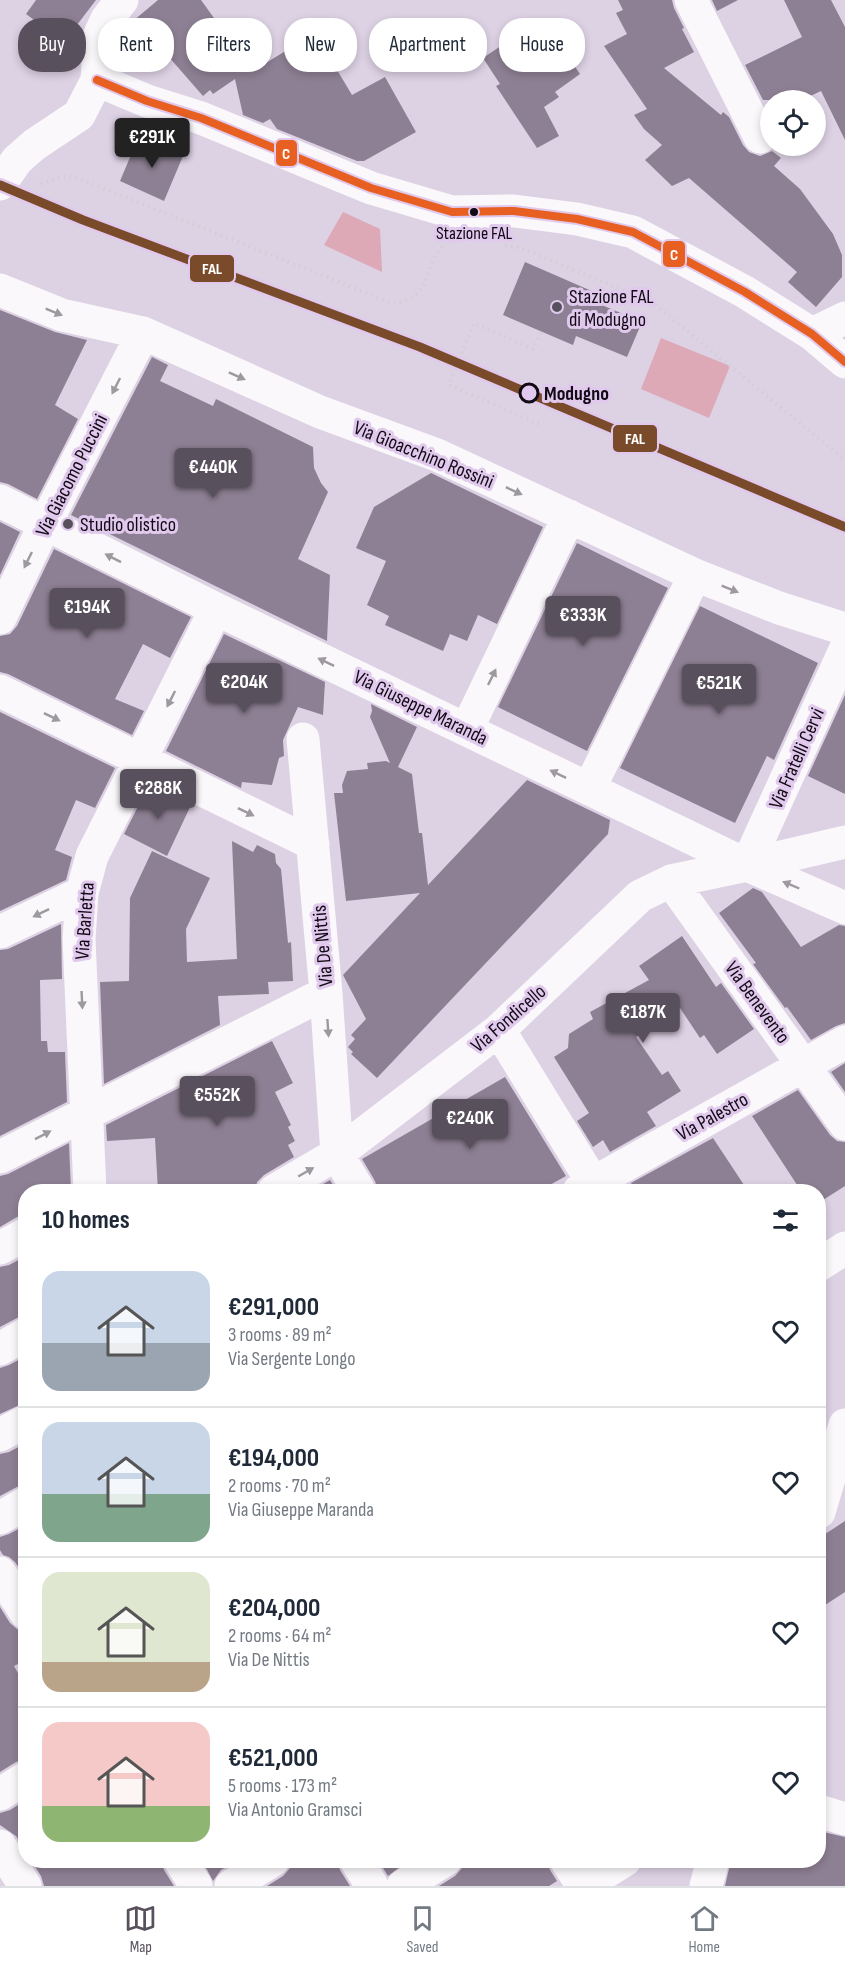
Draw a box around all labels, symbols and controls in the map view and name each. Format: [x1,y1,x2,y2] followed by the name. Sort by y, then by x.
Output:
[18,18,86,72] chip: Buy
[98,18,174,72] chip: Rent
[186,18,272,72] chip: Filters
[284,18,357,72] chip: New
[369,18,487,72] chip: Apartment
[499,18,585,72] chip: House
[760,90,826,156] map controls
[760,90,826,156] button: locate
[110,118,194,169] pin: €291K
[129,125,175,149] text: €291K
[275,139,298,167] line badge: C
[282,145,290,164] text: C
[468,206,480,218] marker: Stazione FAL
[436,223,512,244] place label: Stazione FAL
[662,240,686,268] line badge: C
[670,246,678,265] text: C
[189,254,235,283] line badge: FAL
[202,260,223,279] text: FAL
[569,285,654,332] place label: Stazione FAL di Modugno
[550,300,564,314] marker: Stazione FAL di Modugno
[45,308,63,317] one-way arrow
[229,371,246,380] one-way arrow
[111,377,121,394] one-way arrow
[544,382,609,406] place label: Modugno
[519,383,539,403] marker: Modugno
[31,410,113,541] street label: Via Giacomo Puccini
[350,416,497,494] street label: Via Gioacchino Rossini
[612,424,658,453] line badge: FAL
[625,430,646,449] text: FAL
[171,448,255,499] pin: €440K
[189,455,237,479] text: €440K
[506,486,523,495] one-way arrow
[80,513,176,537] place label: Studio olistico
[61,517,75,531] marker: Studio olistico
[24,551,33,568] one-way arrow
[105,553,122,562] one-way arrow
[721,585,739,594] one-way arrow
[45,588,129,639] pin: €194K
[64,595,110,619] text: €194K
[541,596,625,647] pin: €333K
[559,603,607,627] text: €333K
[318,657,335,666] one-way arrow
[202,663,286,714] pin: €204K
[677,664,761,715] pin: €521K
[350,665,491,751] street label: Via Giuseppe Maranda
[488,668,497,685] one-way arrow
[220,670,268,694] text: €204K
[696,671,742,695] text: €521K
[166,690,175,707] one-way arrow
[764,704,830,813] street label: Via Fratelli Cervi
[44,712,61,721] one-way arrow
[116,769,200,820] pin: €288K
[550,769,567,779] one-way arrow
[134,776,182,800] text: €288K
[238,807,255,816] one-way arrow
[783,880,800,889] one-way arrow
[70,882,100,961] street label: Via Barletta
[307,904,339,988] street label: Via De Nittis
[33,908,50,917] one-way arrow
[719,957,795,1048] street label: Via Benevento
[466,980,551,1058] street label: Via Fondicello
[77,990,86,1009] one-way arrow
[601,993,685,1044] pin: €187K
[620,1000,666,1024] text: €187K
[324,1019,333,1038] one-way arrow
[175,1076,259,1127] pin: €552K
[194,1083,240,1107] text: €552K
[672,1087,753,1146] street label: Via Palestro
[428,1099,512,1150] pin: €240K
[446,1106,494,1130] text: €240K
[35,1130,52,1140] one-way arrow
[298,1167,314,1178] one-way arrow
[769,1204,802,1237] icon: filters
[42,1205,130,1236] text: 10 homes
[228,1292,319,1323] text: €291,000
[90,1295,162,1367] icon: home
[769,1315,802,1348] icon: heart
[228,1323,332,1347] text: 3 rooms · 89 m²
[228,1347,355,1371] text: Via Sergente Longo
[228,1443,319,1474] text: €194,000
[90,1446,162,1518] icon: home
[769,1466,802,1499] icon: heart
[228,1474,331,1498] text: 2 rooms · 70 m²
[228,1498,374,1522] text: Via Giuseppe Maranda
[228,1593,320,1624] text: €204,000
[90,1596,162,1668] icon: home
[769,1616,802,1649] icon: heart
[228,1624,332,1648] text: 2 rooms · 64 m²
[228,1648,310,1672] text: Via De Nittis
[228,1743,318,1774] text: €521,000
[90,1746,162,1818] icon: home
[769,1766,802,1799] icon: heart
[228,1774,337,1798] text: 5 rooms · 173 m²
[228,1798,362,1822] text: Via Antonio Gramsci
[124,1902,157,1957] tab: Map
[406,1902,439,1957] tab: Saved
[688,1902,721,1957] tab: Home

